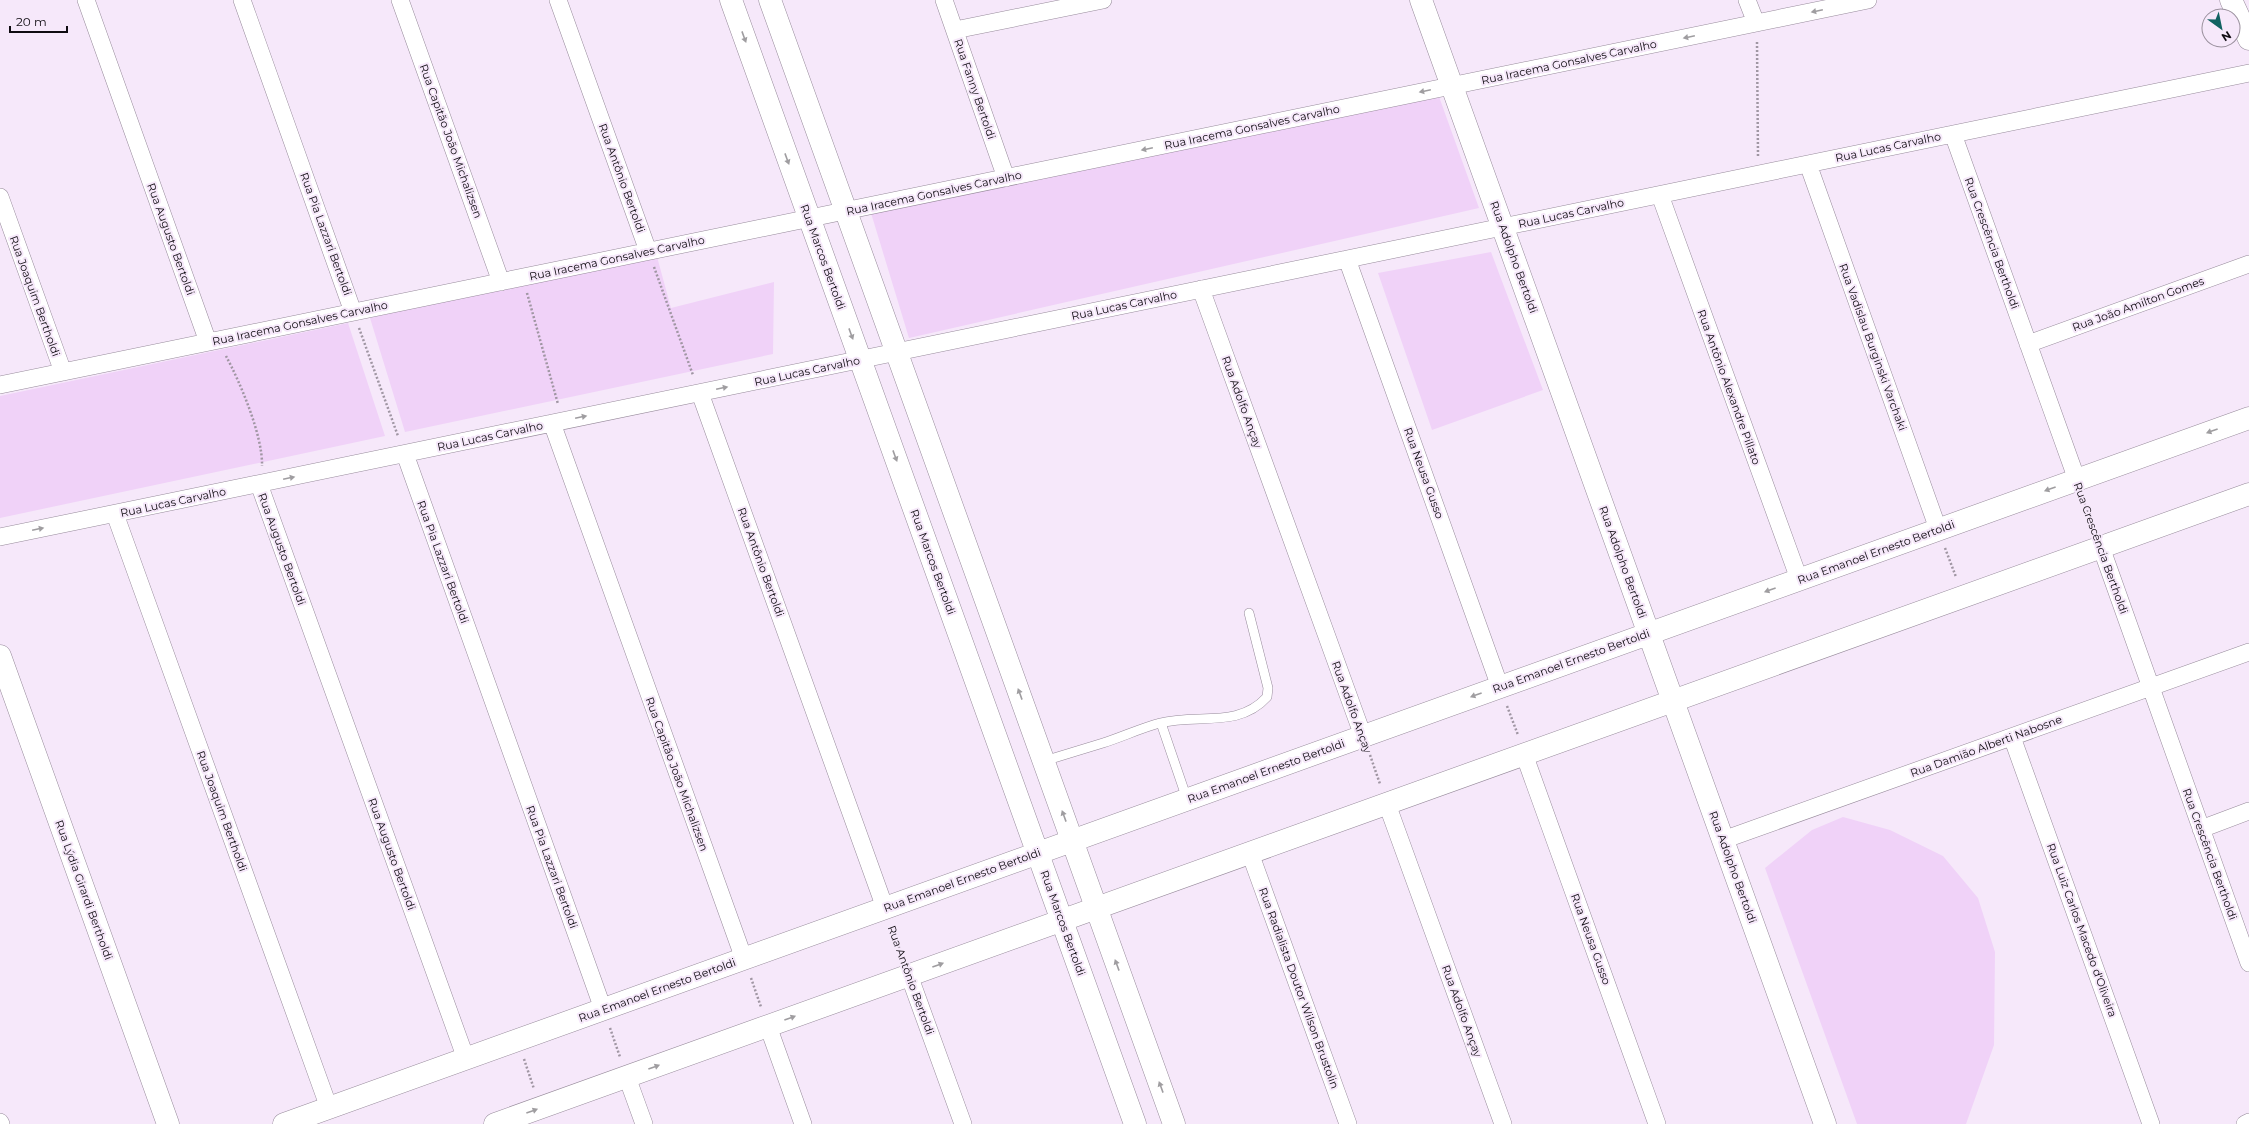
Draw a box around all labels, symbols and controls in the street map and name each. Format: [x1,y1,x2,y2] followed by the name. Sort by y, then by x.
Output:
[10,8,67,34] scale bar
[1810,8,1823,14] one-way arrow
[2201,8,2241,48] north arrow
[16,14,47,29] text: 20 m
[2219,28,2234,45] text: N
[741,31,747,43] one-way arrow
[1683,34,1695,40] one-way arrow
[951,37,999,141] street label: Rua Fanny Bertoldi
[1480,37,1658,87] street label: Rua Iracema Gonsalves Carvalho
[417,62,485,220] street label: Rua Capitão João Michalizsen
[1419,89,1431,95] one-way arrow
[1163,102,1341,152] street label: Rua Iracema Gonsalves Carvalho
[596,121,648,235] street label: Rua Antônio Bertoldi
[1834,129,1942,165] street label: Rua Lucas Carvalho
[1140,146,1153,152] one-way arrow
[785,154,791,166] one-way arrow
[845,168,1023,218] street label: Rua Iracema Gonsalves Carvalho
[297,171,355,297] street label: Rua Pia Lazzari Bertoldi
[1962,175,2022,311] street label: Rua Crescência Bertholdi
[144,181,198,297] street label: Rua Augusto Bertoldi
[1517,195,1625,231] street label: Rua Lucas Carvalho
[1487,199,1541,315] street label: Rua Adolpho Bertoldi
[797,202,849,312] street label: Rua Marcos Bertoldi
[528,233,706,283] street label: Rua Iracema Gonsalves Carvalho
[7,234,63,358] street label: Rua Joaquim Bertholdi
[1836,262,1910,433] street label: Rua Vadislau Burginski Varchaki
[2070,273,2206,334] street label: Rua João Amilton Gomes
[1070,287,1178,323] street label: Rua Lucas Carvalho
[211,298,389,348] street label: Rua Iracema Gonsalves Carvalho
[1694,308,1764,467] street label: Rua Antônio Alexandre Pillato
[848,328,854,340] one-way arrow
[753,353,861,389] street label: Rua Lucas Carvalho
[1219,354,1265,450] street label: Rua Adolfo Ançay
[716,385,728,391] one-way arrow
[575,414,587,420] one-way arrow
[436,418,544,454] street label: Rua Lucas Carvalho
[1401,426,1447,521] street label: Rua Neusa Gusso
[2206,428,2218,434] one-way arrow
[892,451,898,463] one-way arrow
[283,474,295,480] one-way arrow
[2071,480,2131,616] street label: Rua Crescência Bertholdi
[119,484,227,520] street label: Rua Lucas Carvalho
[2044,486,2056,492] one-way arrow
[255,491,309,607] street label: Rua Augusto Bertoldi
[414,499,472,625] street label: Rua Pia Lazzari Bertoldi
[1596,504,1650,620] street label: Rua Adolpho Bertoldi
[735,505,787,619] street label: Rua Antônio Bertoldi
[907,507,959,617] street label: Rua Marcos Bertoldi
[1795,517,1957,587] street label: Rua Emanoel Ernesto Bertoldi
[32,526,44,532] one-way arrow
[1764,587,1776,593] one-way arrow
[1490,626,1652,696] street label: Rua Emanoel Ernesto Bertoldi
[1329,659,1375,755] street label: Rua Adolfo Ançay
[1016,687,1022,699] one-way arrow
[1470,693,1482,699] one-way arrow
[643,695,711,853] street label: Rua Capitão João Michalizsen
[1908,712,2064,780] street label: Rua Damião Alberti Nabosne
[1185,736,1347,806] street label: Rua Emanoel Ernesto Bertoldi
[194,749,250,873] street label: Rua Joaquim Bertholdi
[2180,786,2240,922] street label: Rua Crescência Bertholdi
[365,796,419,912] street label: Rua Augusto Bertoldi
[523,804,581,930] street label: Rua Pia Lazzari Bertoldi
[1706,809,1760,925] street label: Rua Adolpho Bertoldi
[1060,810,1066,822] one-way arrow
[52,818,116,962] street label: Rua Lýdia Girardi Bertholdi
[2044,841,2120,1019] street label: Rua Luiz Carlos Macedo d'Oliveira
[881,845,1043,915] street label: Rua Emanoel Ernesto Bertoldi
[1037,868,1089,978] street label: Rua Marcos Bertoldi
[1256,885,1342,1091] street label: Rua Radialista Doutor Wilson Brustolin
[1568,892,1614,987] street label: Rua Neusa Gusso
[885,923,937,1037] street label: Rua Antônio Bertoldi
[576,955,738,1025] street label: Rua Emanoel Ernesto Bertoldi
[1114,959,1120,971] one-way arrow
[933,961,945,967] one-way arrow
[1439,963,1485,1059] street label: Rua Adolfo Ançay
[784,1015,796,1021] one-way arrow
[649,1064,661,1070] one-way arrow
[1158,1081,1164,1093] one-way arrow
[526,1107,538,1113] one-way arrow

